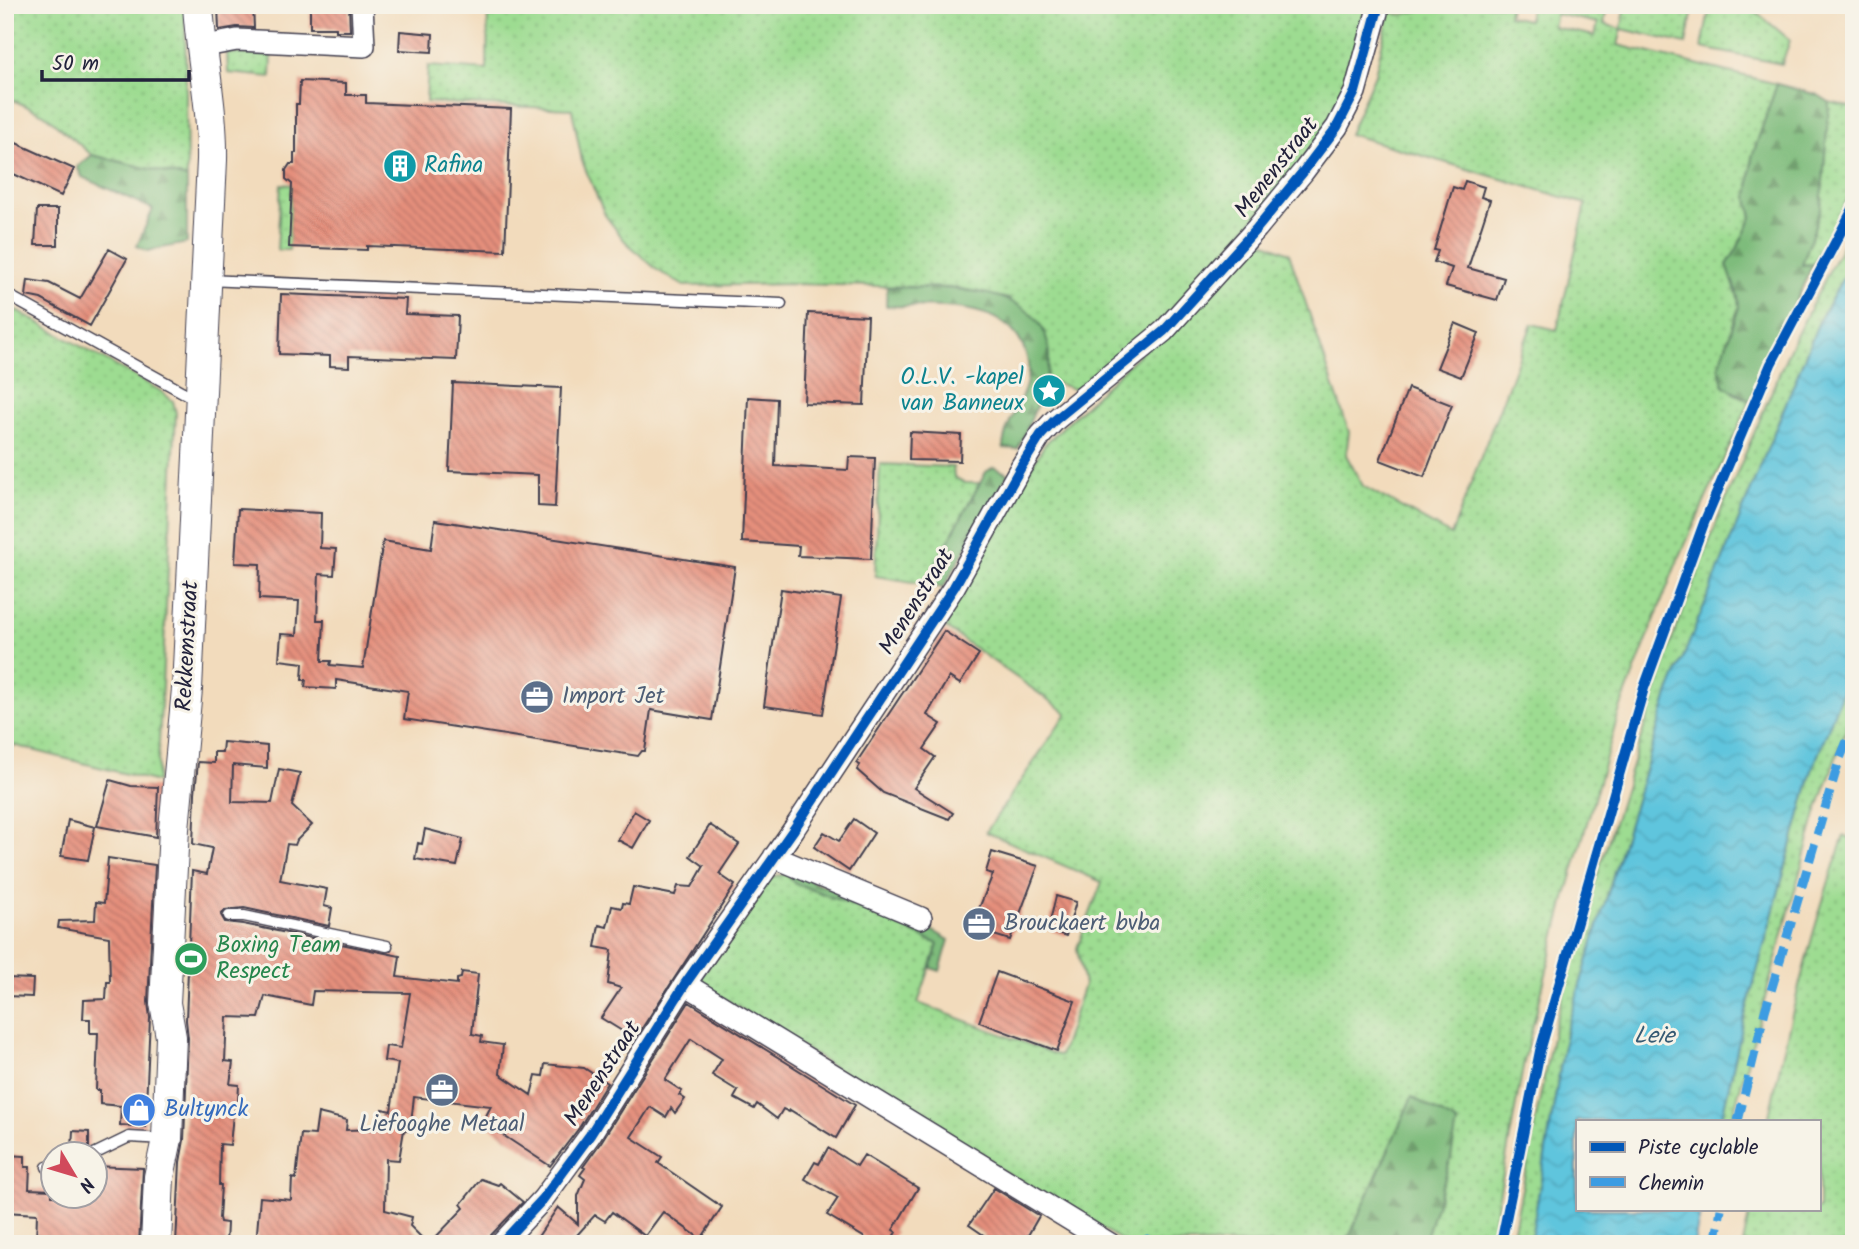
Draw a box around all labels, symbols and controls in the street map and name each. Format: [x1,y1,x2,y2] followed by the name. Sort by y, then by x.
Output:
[42,38,189,82] scale bar
[52,48,99,81] text: 50 m
[1226,109,1329,226] street label: Menenstraat
[381,147,419,185] building icon: Rafina
[424,148,483,184] place label: Rafina
[900,360,1025,422] place label: O.L.V. -kapel van Banneux
[1030,372,1068,410] place icon: O.L.V. -kapel van Banneux
[870,541,965,662] street label: Menenstraat
[167,579,209,712] street label: Rekkemstraat
[518,678,556,716] office icon: Import Jet
[562,679,666,715] place label: Import Jet
[960,905,998,943] office icon: Brouckaert bvba
[1004,906,1160,942] place label: Brouckaert bvba
[216,928,341,990] place label: Boxing Team Respect
[172,940,210,978] sports icon: Boxing Team Respect
[555,1013,651,1134] street label: Menenstraat
[1634,1017,1676,1056] water label: Leie
[423,1071,461,1109] office icon: Liefooghe Metaal
[120,1091,158,1129] shop icon: Bultynck
[164,1092,249,1128] place label: Bultynck
[359,1107,525,1143] place label: Liefooghe Metaal
[1576,1120,1820,1210] legend
[1638,1132,1759,1165] text: Piste cyclable
[38,1140,108,1210] north arrow
[1638,1168,1704,1201] text: Chemin
[70,1170,101,1198] text: N

